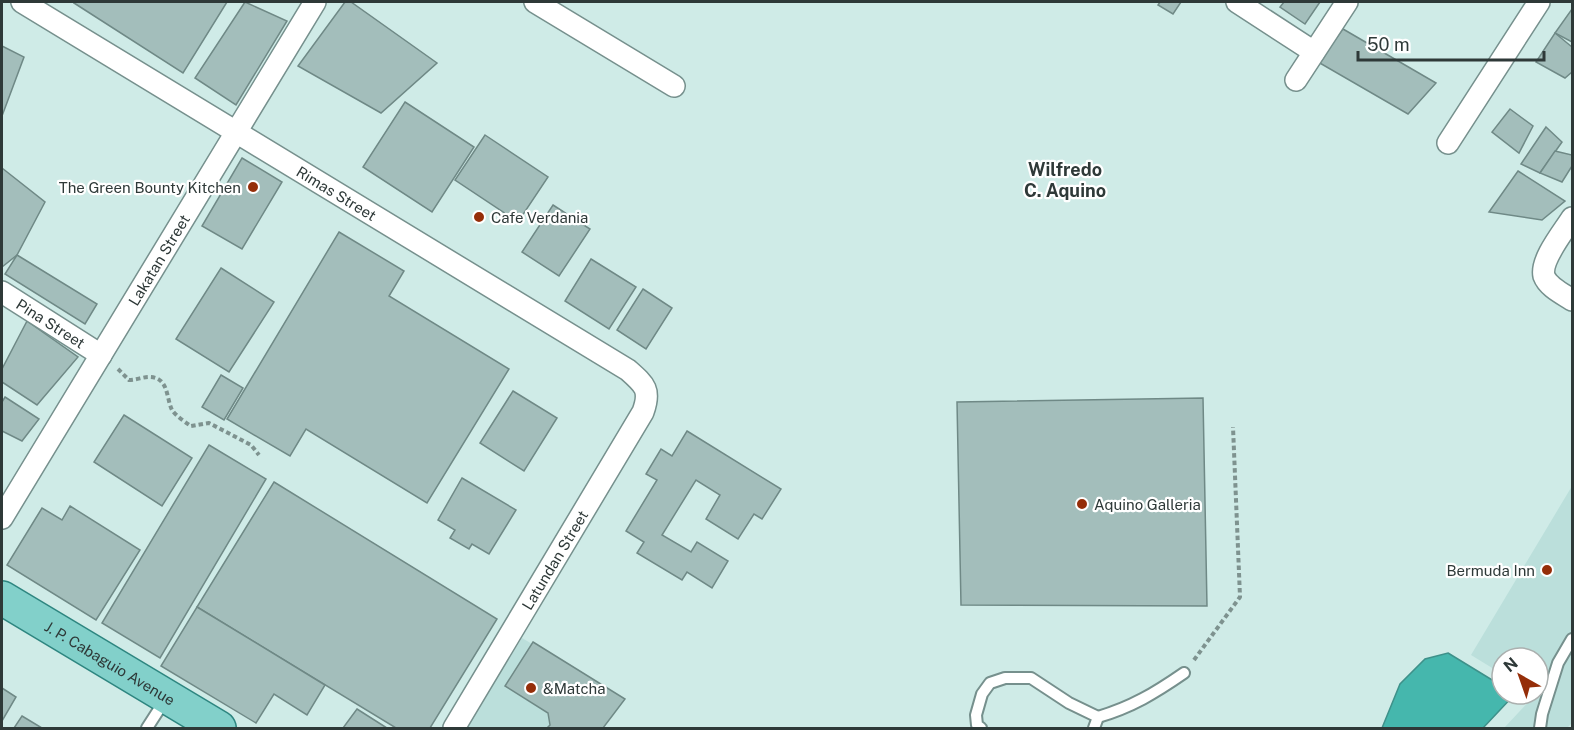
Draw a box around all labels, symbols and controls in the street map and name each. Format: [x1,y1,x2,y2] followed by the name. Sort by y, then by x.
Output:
[1358,24,1544,62] scale bar
[1367,34,1410,55] text: 50 m
[1024,159,1106,201] district label: Wilfredo C. Aquino
[294,162,380,224] street label: Rimas Street
[59,179,241,196] place label: The Green Bounty Kitchen
[246,180,260,194] marker: The Green Bounty Kitchen
[491,209,588,226] place label: Cafe Verdania
[472,210,486,224] marker: Cafe Verdania
[125,211,193,308] street label: Lakatan Street
[14,295,88,351] street label: Pina Street
[1094,496,1201,513] place label: Aquino Galleria
[1075,497,1089,511] marker: Aquino Galleria
[519,507,591,613] street label: Latundan Street
[1446,562,1535,579] place label: Bermuda Inn
[1540,563,1554,577] marker: Bermuda Inn
[42,617,178,708] street label: J. P. Cabaguio Avenue
[1490,646,1550,706] north arrow
[1500,654,1522,676] text: N
[543,680,605,697] place label: &Matcha
[524,681,538,695] marker: &Matcha

